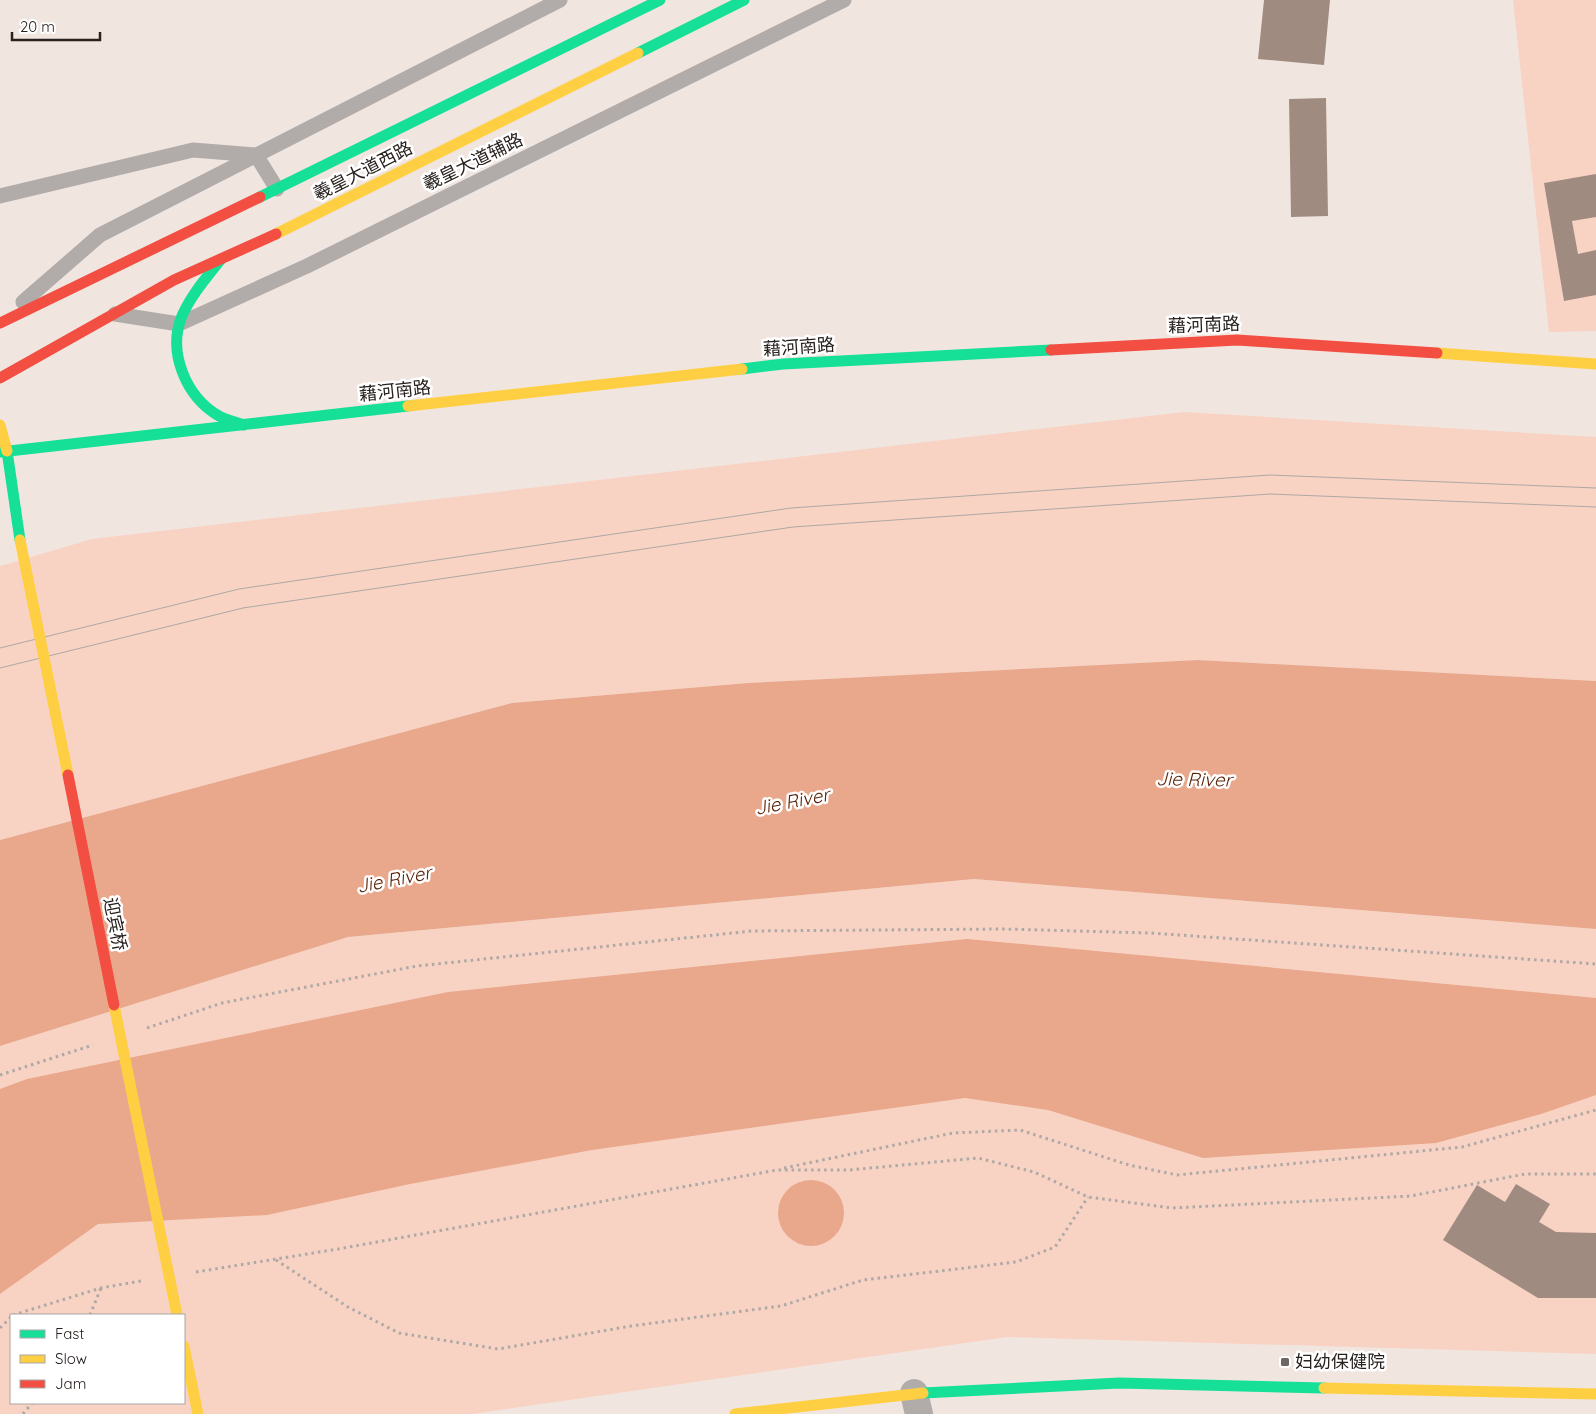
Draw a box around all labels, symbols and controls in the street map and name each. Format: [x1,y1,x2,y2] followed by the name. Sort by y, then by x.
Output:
[12,10,100,42] scale bar
[20,17,55,36] text: 20 m
[419,128,526,196] street label: 羲皇大道辅路
[309,136,416,205] street label: 羲皇大道西路
[1168,312,1240,337] street label: 藉河南路
[762,333,836,360] street label: 藉河南路
[358,375,432,406] street label: 藉河南路
[1156,766,1235,792] water label: Jie River
[753,781,834,820] water label: Jie River
[355,859,436,898] water label: Jie River
[99,895,132,953] street label: 迎宾桥
[10,1314,185,1404] legend
[55,1324,84,1343] text: Fast
[55,1349,87,1368] text: Slow
[1295,1350,1385,1373] place label: 妇幼保健院
[1279,1356,1291,1368] marker: 妇幼保健院
[55,1374,86,1393] text: Jam

